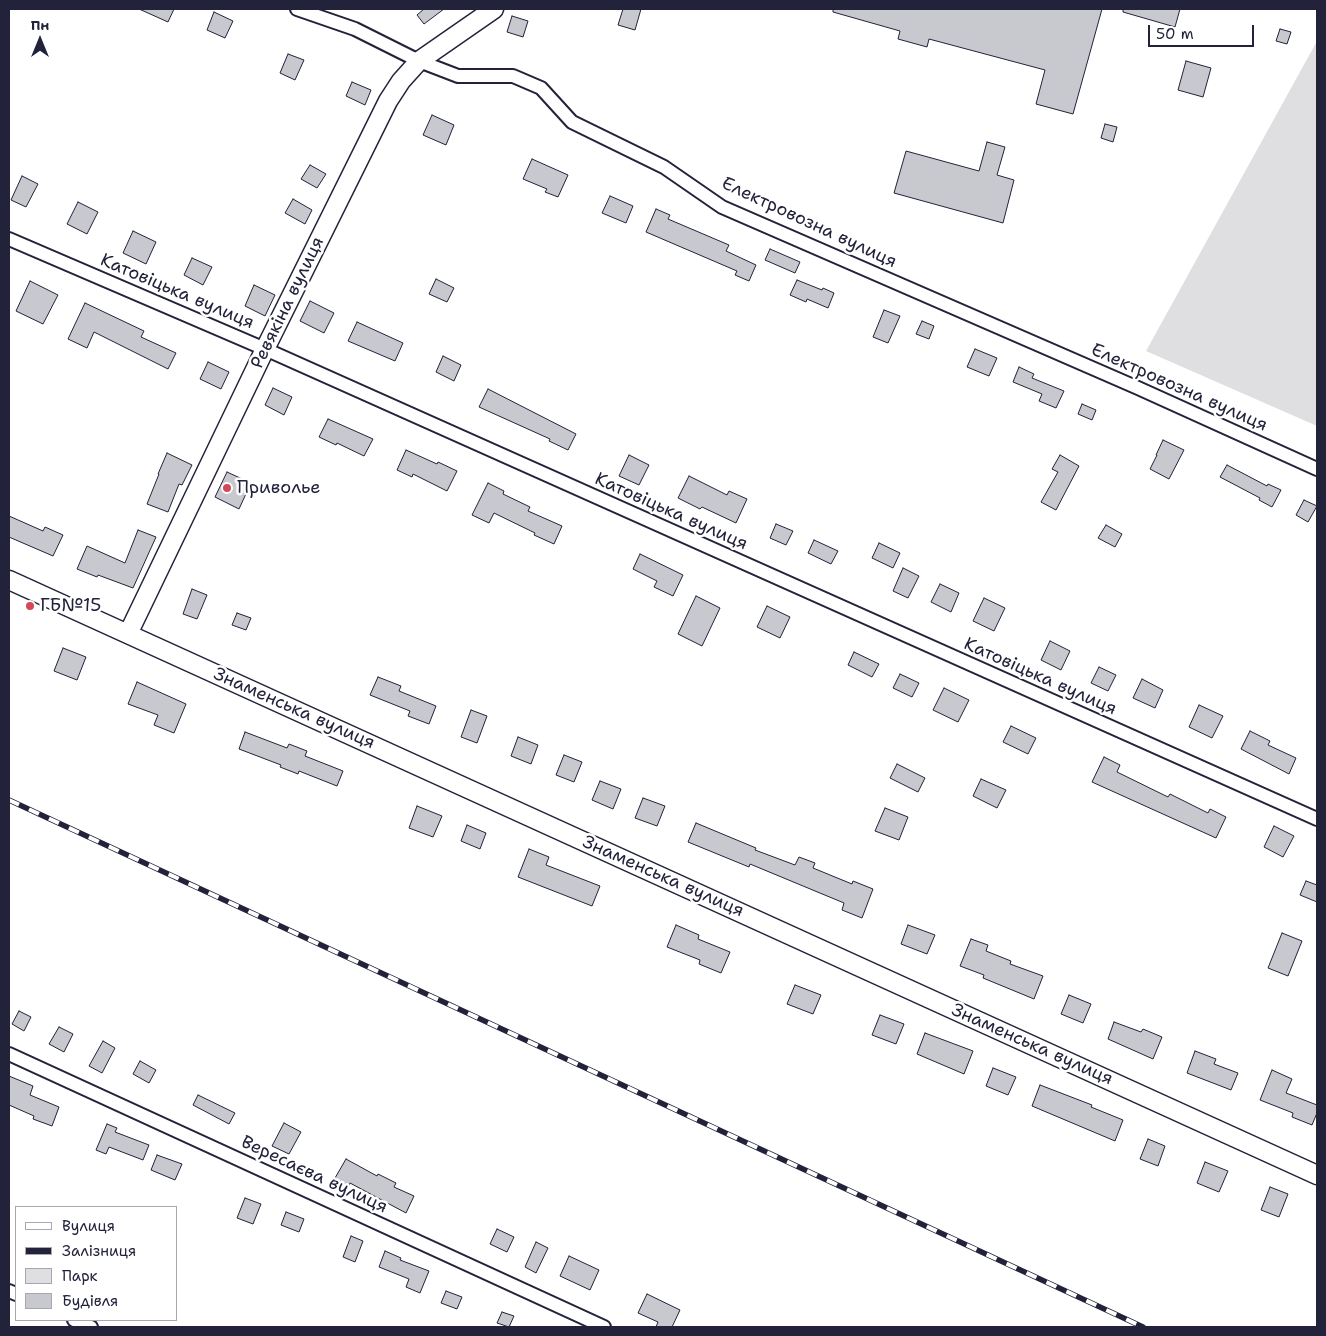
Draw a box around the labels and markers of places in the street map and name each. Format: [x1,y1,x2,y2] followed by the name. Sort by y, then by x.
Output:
[237,477,320,499] place label: Приволье
[221,482,233,494] marker: Приволье
[40,595,101,617] place label: ГБ№15
[24,600,36,612] marker: ГБ№15

